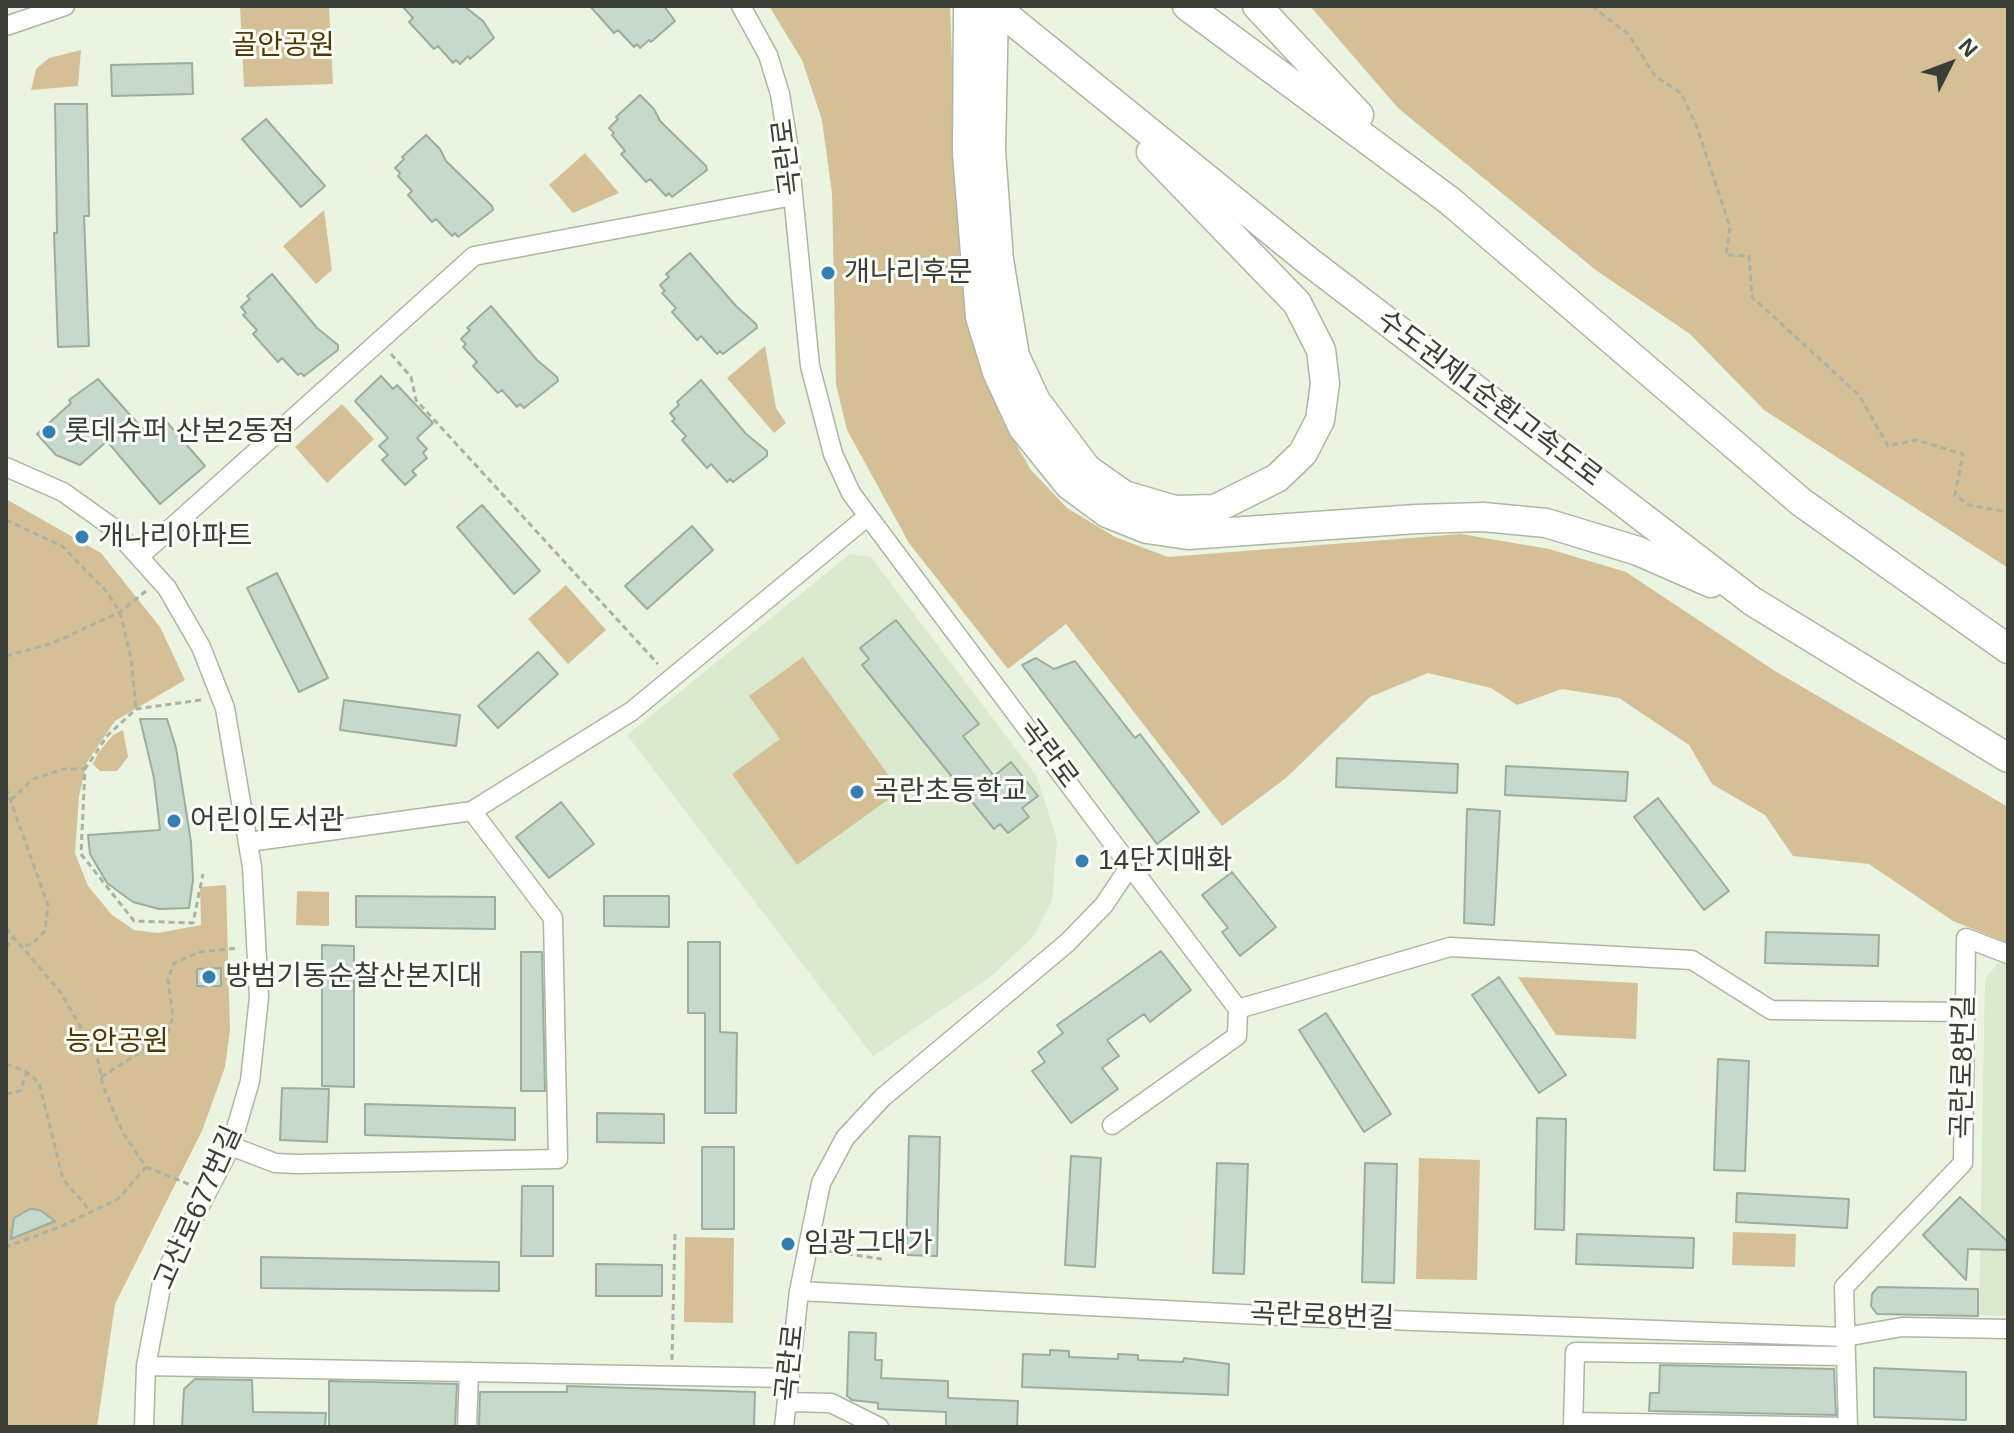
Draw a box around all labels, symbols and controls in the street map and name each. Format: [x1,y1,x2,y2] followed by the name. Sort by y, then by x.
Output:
[1910,24,1990,104] north arrow
[231,29,335,63] park label: 골안공원
[1954,33,1983,62] text: N
[767,117,809,197] street label: 곡란로
[844,256,973,290] place label: 개나리후문
[819,264,837,282] marker: 개나리후문
[1370,303,1608,495] street label: 수도권제1순환고속도로
[65,415,294,449] place label: 롯데슈퍼 산본2동점
[40,423,58,441] marker: 롯데슈퍼 산본2동점
[98,520,253,554] place label: 개나리아파트
[73,528,91,546] marker: 개나리아파트
[1011,713,1085,795] street label: 곡란로
[873,775,1028,809] place label: 곡란초등학교
[848,783,866,801] marker: 곡란초등학교
[190,804,345,838] place label: 어린이도서관
[165,812,183,830] marker: 어린이도서관
[1098,844,1232,878] place label: 14단지매화
[1073,852,1091,870] marker: 14단지매화
[225,960,483,994] place label: 방범기동순찰산본지대
[200,968,218,986] marker: 방범기동순찰산본지대
[1946,995,1982,1139] street label: 곡란로8번길
[65,1025,169,1059] park label: 능안공원
[148,1121,250,1295] street label: 고산로677번길
[804,1227,933,1261] place label: 임광그대가
[779,1235,797,1253] marker: 임광그대가
[1249,1298,1395,1336] street label: 곡란로8번길
[770,1323,812,1403] street label: 곡란로

